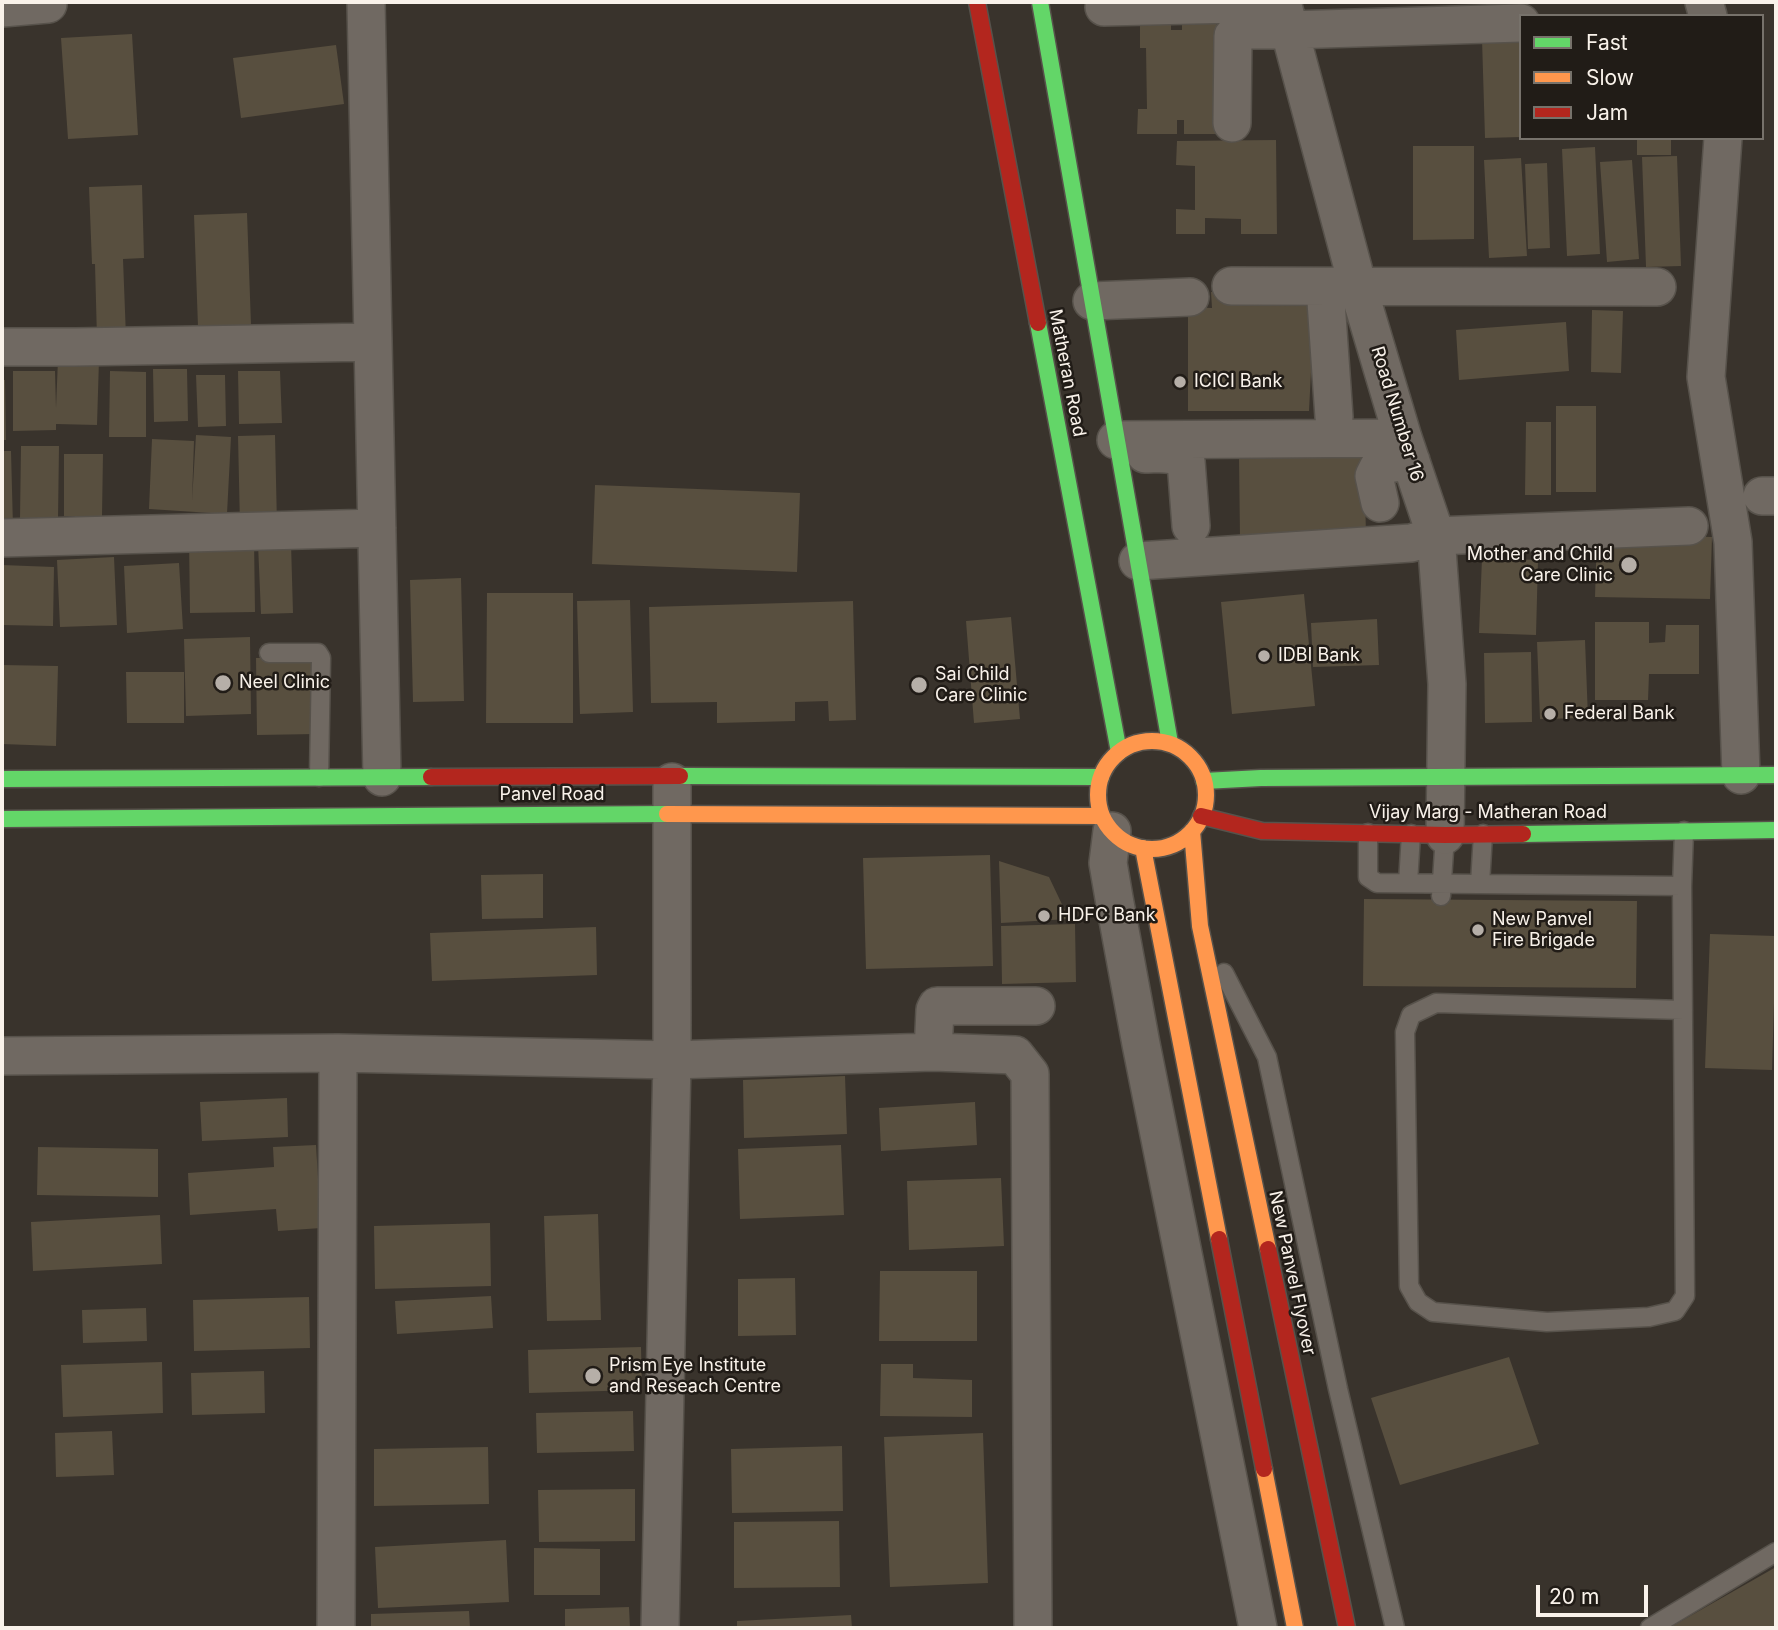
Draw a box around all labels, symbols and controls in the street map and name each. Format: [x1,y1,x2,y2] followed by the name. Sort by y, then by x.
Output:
[1519,14,1764,140] legend
[1586,30,1628,55] text: Fast
[1586,65,1634,90] text: Slow
[1586,100,1628,125] text: Jam
[1044,307,1090,439] street label: Matheran Road
[1366,344,1428,484] street label: Road Number 16
[1194,371,1282,393] place label: ICICI Bank
[1172,374,1188,390] marker: ICICI Bank
[1467,544,1613,586] place label: Mother and Child Care Clinic
[1619,555,1639,575] marker: Mother and Child Care Clinic
[1278,645,1360,667] place label: IDBI Bank
[1256,648,1272,664] marker: IDBI Bank
[935,664,1027,706] place label: Sai Child Care Clinic
[239,672,330,694] place label: Neel Clinic
[213,673,233,693] marker: Neel Clinic
[909,675,929,695] marker: Sai Child Care Clinic
[1564,703,1675,725] place label: Federal Bank
[1542,706,1558,722] marker: Federal Bank
[499,784,605,806] street label: Panvel Road
[1369,802,1607,824] street label: Vijay Marg - Matheran Road
[1058,905,1156,927] place label: HDFC Bank
[1036,908,1052,924] marker: HDFC Bank
[1492,909,1595,951] place label: New Panvel Fire Brigade
[1470,922,1486,938] marker: New Panvel Fire Brigade
[1264,1189,1320,1357] street label: New Panvel Flyover
[609,1355,781,1398] place label: Prism Eye Institute and Reseach Centre
[583,1366,603,1386] marker: Prism Eye Institute and Reseach Centre
[1540,1570,1652,1614] scale bar
[1549,1584,1599,1609] text: 20 m

